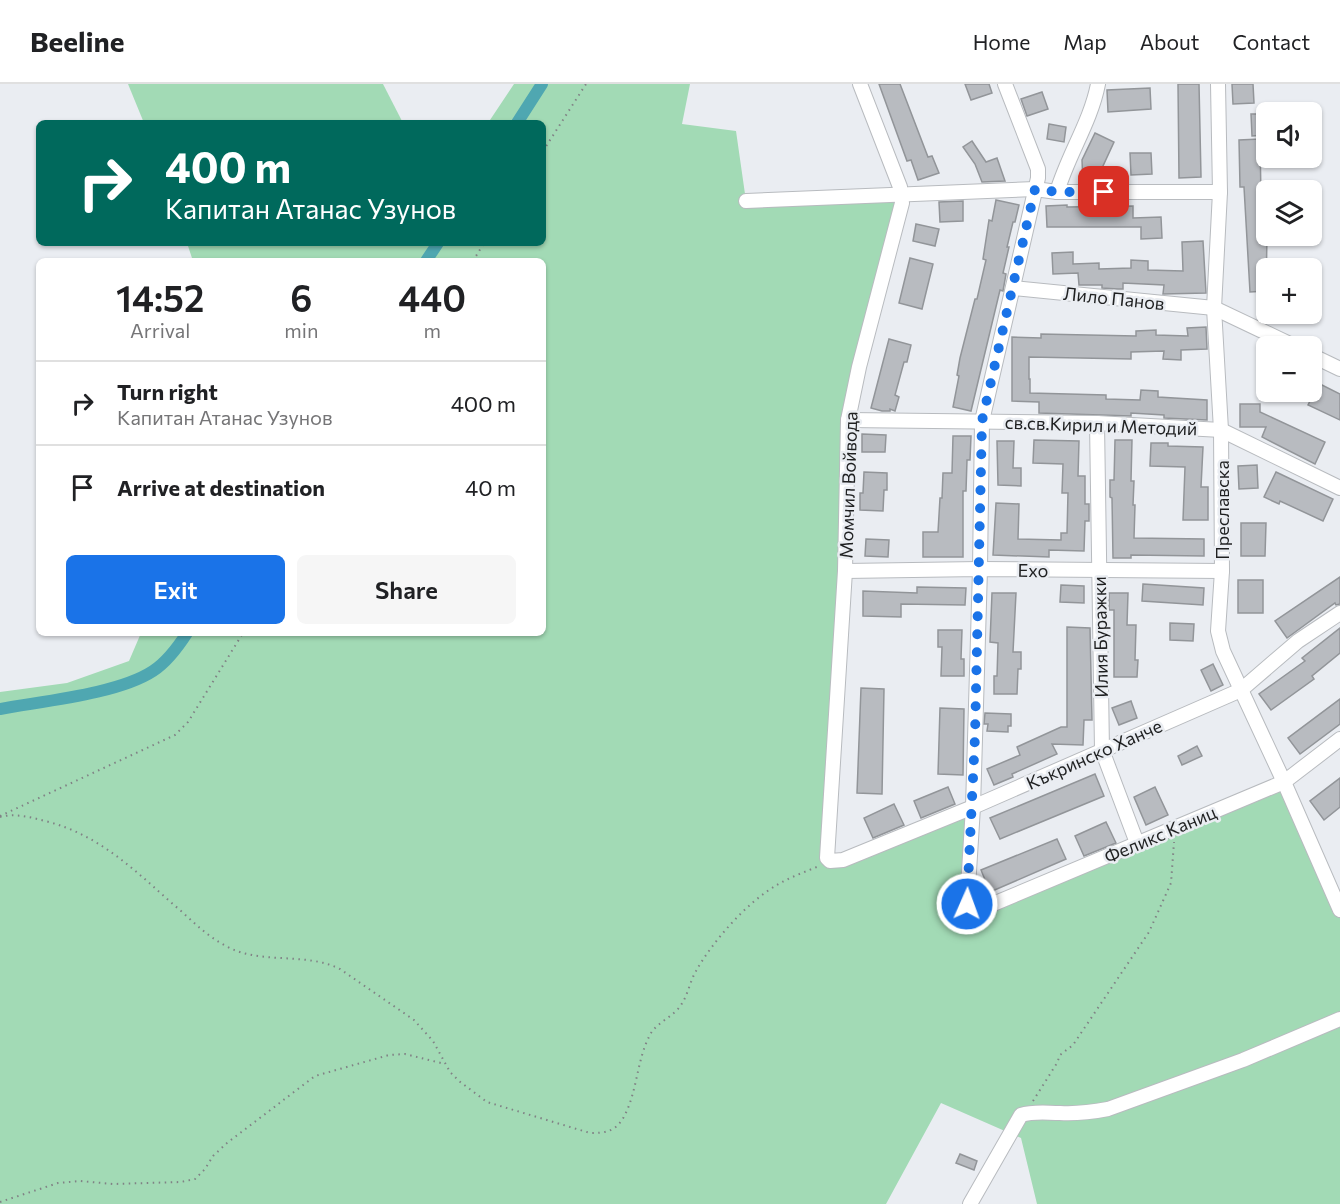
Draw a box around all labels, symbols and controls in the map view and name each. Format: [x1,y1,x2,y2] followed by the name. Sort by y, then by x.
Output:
[30,24,124,58] text: Beeline
[973,29,1030,54] text: Home
[1063,29,1107,54] text: Map
[1140,29,1199,54] text: About
[1232,29,1310,54] text: Contact
[1256,102,1322,402] map controls
[1256,102,1322,168] button: sound
[165,140,291,192] text: 400 m
[66,144,144,222] icon: right
[1078,166,1129,217] pin
[1087,175,1120,208] icon: arrive
[1256,180,1322,246] button: layers
[165,192,456,225] text: Капитан Атанас Узунов
[1256,258,1322,324] button: +
[116,275,204,319] text: 14:52
[290,275,312,319] text: 6
[398,275,466,319] text: 440
[1062,282,1166,314] street label: Лило Панов
[130,318,190,342] text: Arrival
[284,318,318,342] text: min
[423,318,441,342] text: m
[1256,336,1322,402] button: −
[117,378,218,405] text: Turn right
[66,387,99,420] icon: right
[451,390,516,417] text: 400 m
[117,405,333,429] text: Капитан Атанас Узунов
[834,411,862,559] street label: Момчил Войвода
[1004,411,1198,439] street label: св.св.Кирил и Методий
[1211,460,1233,560] street label: Преславска
[66,471,99,504] icon: arrive
[117,474,325,501] text: Arrive at destination
[465,474,516,501] text: 40 m
[66,555,285,624] button: Exit
[297,555,516,624] button: Share
[1018,559,1048,581] street label: Ехо
[1088,576,1112,698] street label: Илия Буражки
[1023,714,1165,794] street label: Къкринско Ханче
[1101,800,1220,867] street label: Феликс Каниц
[935,872,999,936] position arrow

